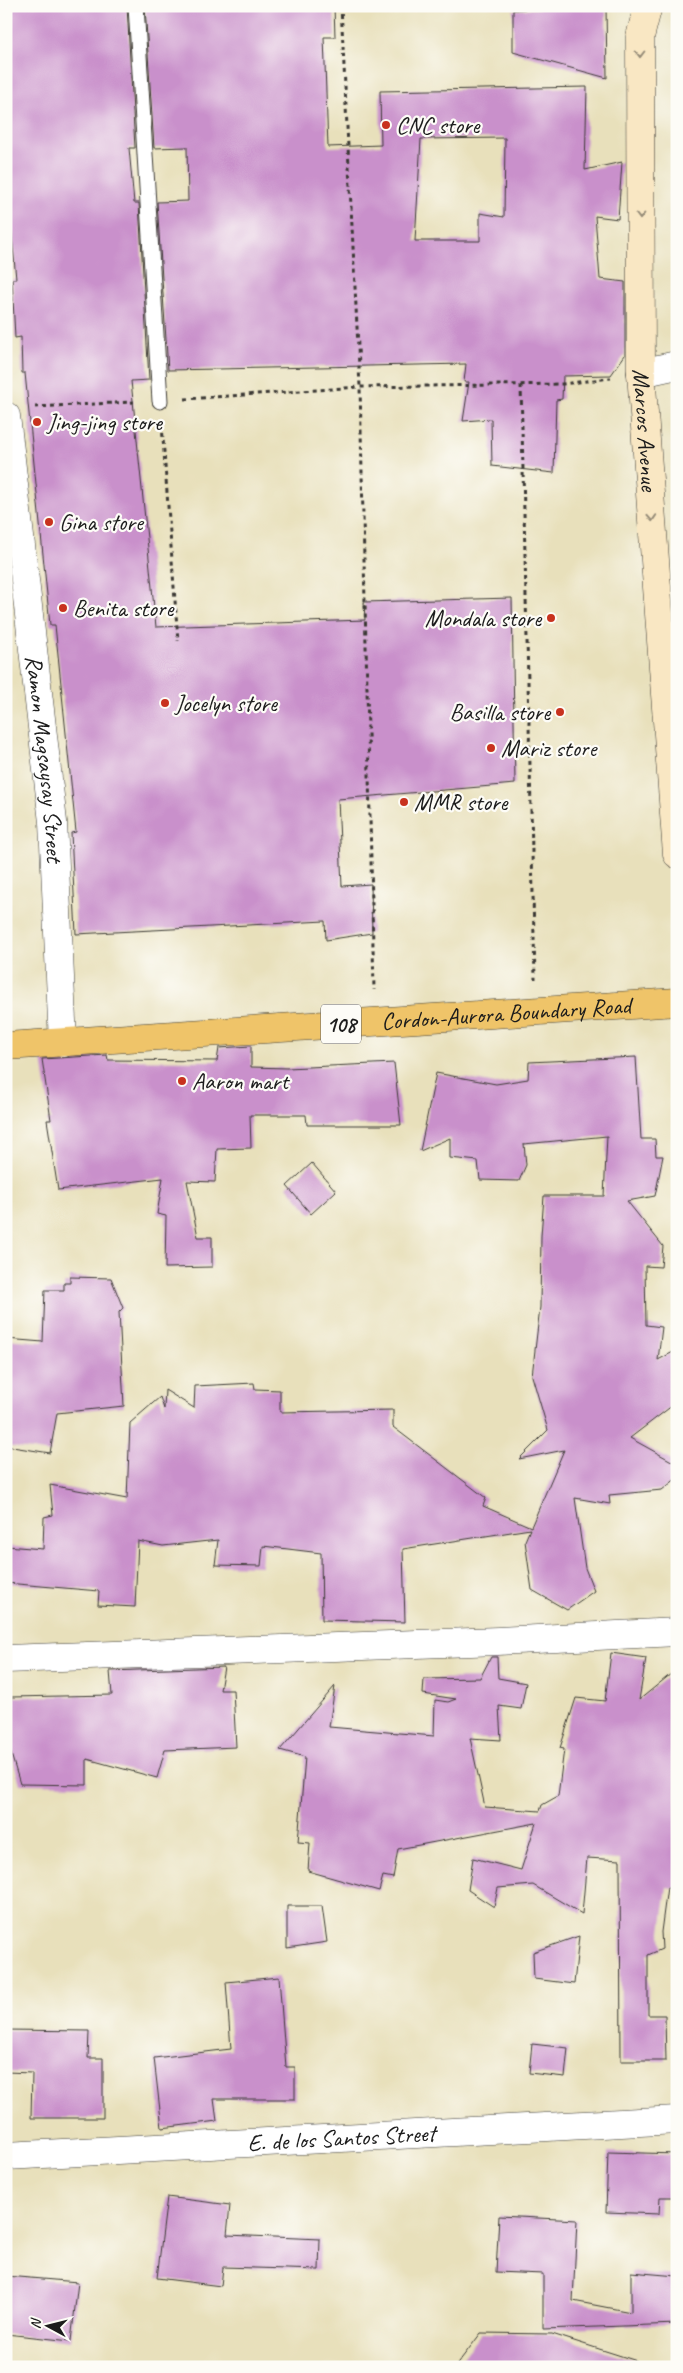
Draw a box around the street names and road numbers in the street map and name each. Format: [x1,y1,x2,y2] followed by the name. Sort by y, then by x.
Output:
[626,368,665,494] street label: Marcos Avenue
[19,654,70,865] street label: Ramon Magsaysay Street
[380,990,635,1036] street label: Cordon-Aurora Boundary Road
[321,1004,361,1044] road number: 108
[247,2118,439,2158] street label: E. de los Santos Street

